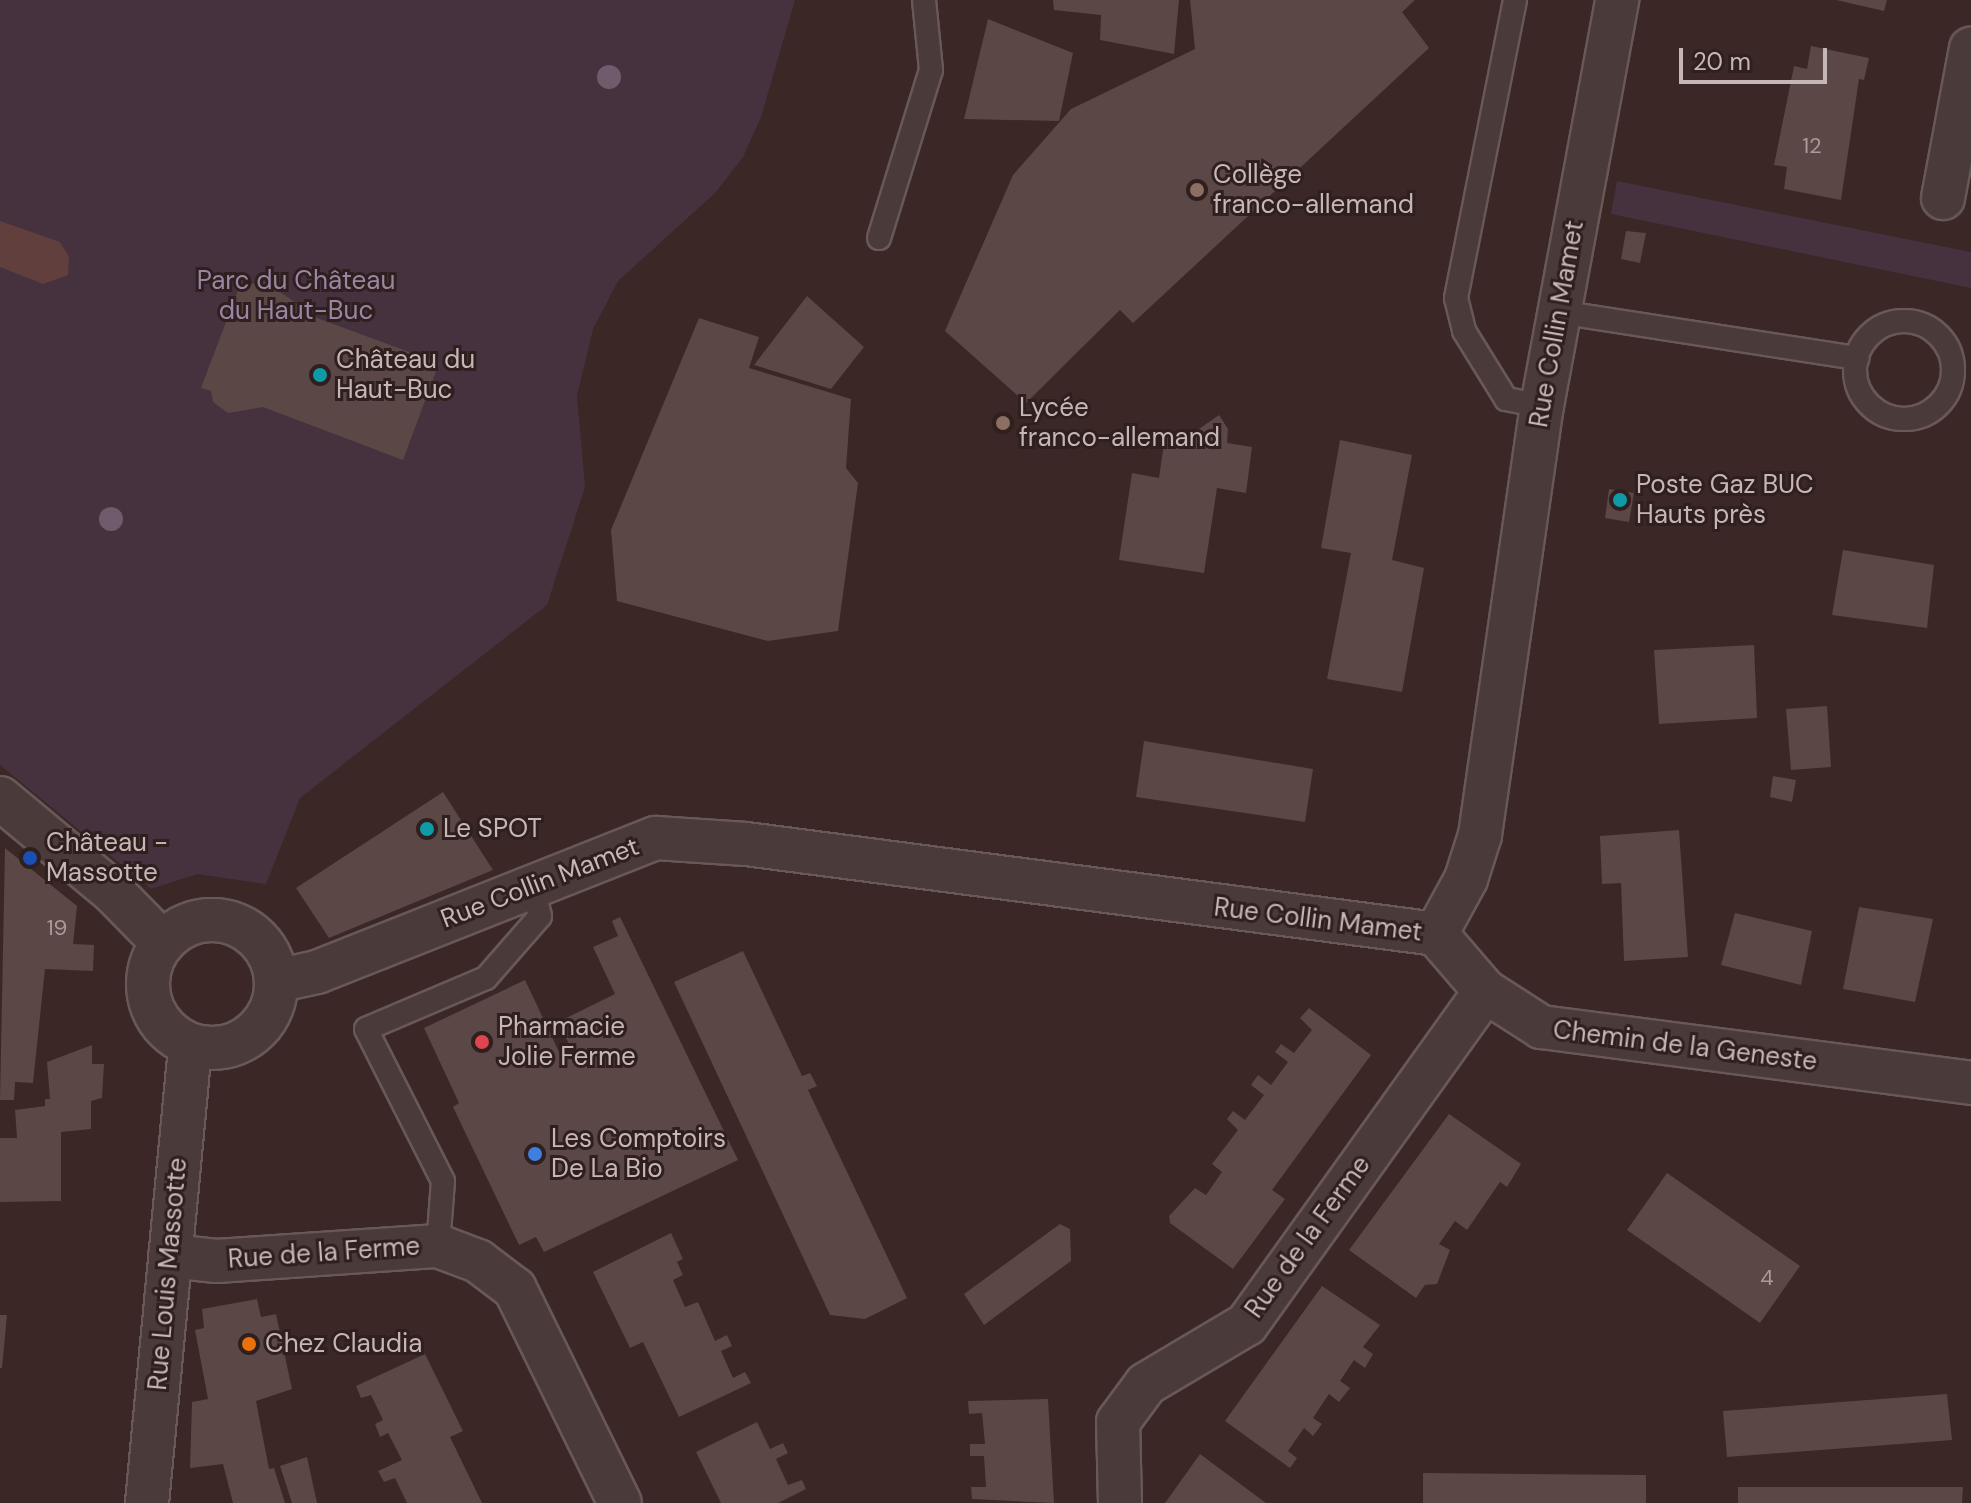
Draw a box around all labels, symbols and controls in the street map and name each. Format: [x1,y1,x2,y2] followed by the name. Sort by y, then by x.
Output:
[1683,32,1831,82] scale bar
[1693,46,1751,77] text: 20 m
[1802,133,1822,159] house number: 12
[1213,159,1414,220] place label: Collège franco-allemand
[1188,181,1206,199] marker: Collège franco-allemand
[1523,218,1591,430] street label: Rue Collin Mamet
[197,265,395,326] park label: Parc du Château du Haut-Buc
[336,344,475,406] place label: Château du Haut-Buc
[311,366,329,384] marker: Château du Haut-Buc
[1019,392,1220,454] place label: Lycée franco-allemand
[994,414,1012,432] marker: Lycée franco-allemand
[1636,469,1814,530] place label: Poste Gaz BUC Hauts près
[1611,491,1629,509] marker: Poste Gaz BUC Hauts près
[443,813,542,845] place label: Le SPOT
[418,820,436,838] marker: Le SPOT
[46,827,168,888] place label: Château - Massotte
[437,831,643,935] street label: Rue Collin Mamet
[21,849,39,867] marker: Château - Massotte
[1212,892,1424,948] street label: Rue Collin Mamet
[47,915,67,941] house number: 19
[498,1011,636,1072] place label: Pharmacie Jolie Ferme
[1551,1014,1819,1078] street label: Chemin de la Geneste
[473,1033,491,1051] marker: Pharmacie Jolie Ferme
[551,1123,726,1184] place label: Les Comptoirs De La Bio
[526,1145,544,1163] marker: Les Comptoirs De La Bio
[1239,1150,1377,1324] street label: Rue de la Ferme
[142,1156,194,1392] street label: Rue Louis Massotte
[227,1231,421,1275] street label: Rue de la Ferme
[1760,1265,1774,1291] house number: 4
[265,1328,422,1360] place label: Chez Claudia
[240,1335,258,1353] marker: Chez Claudia

